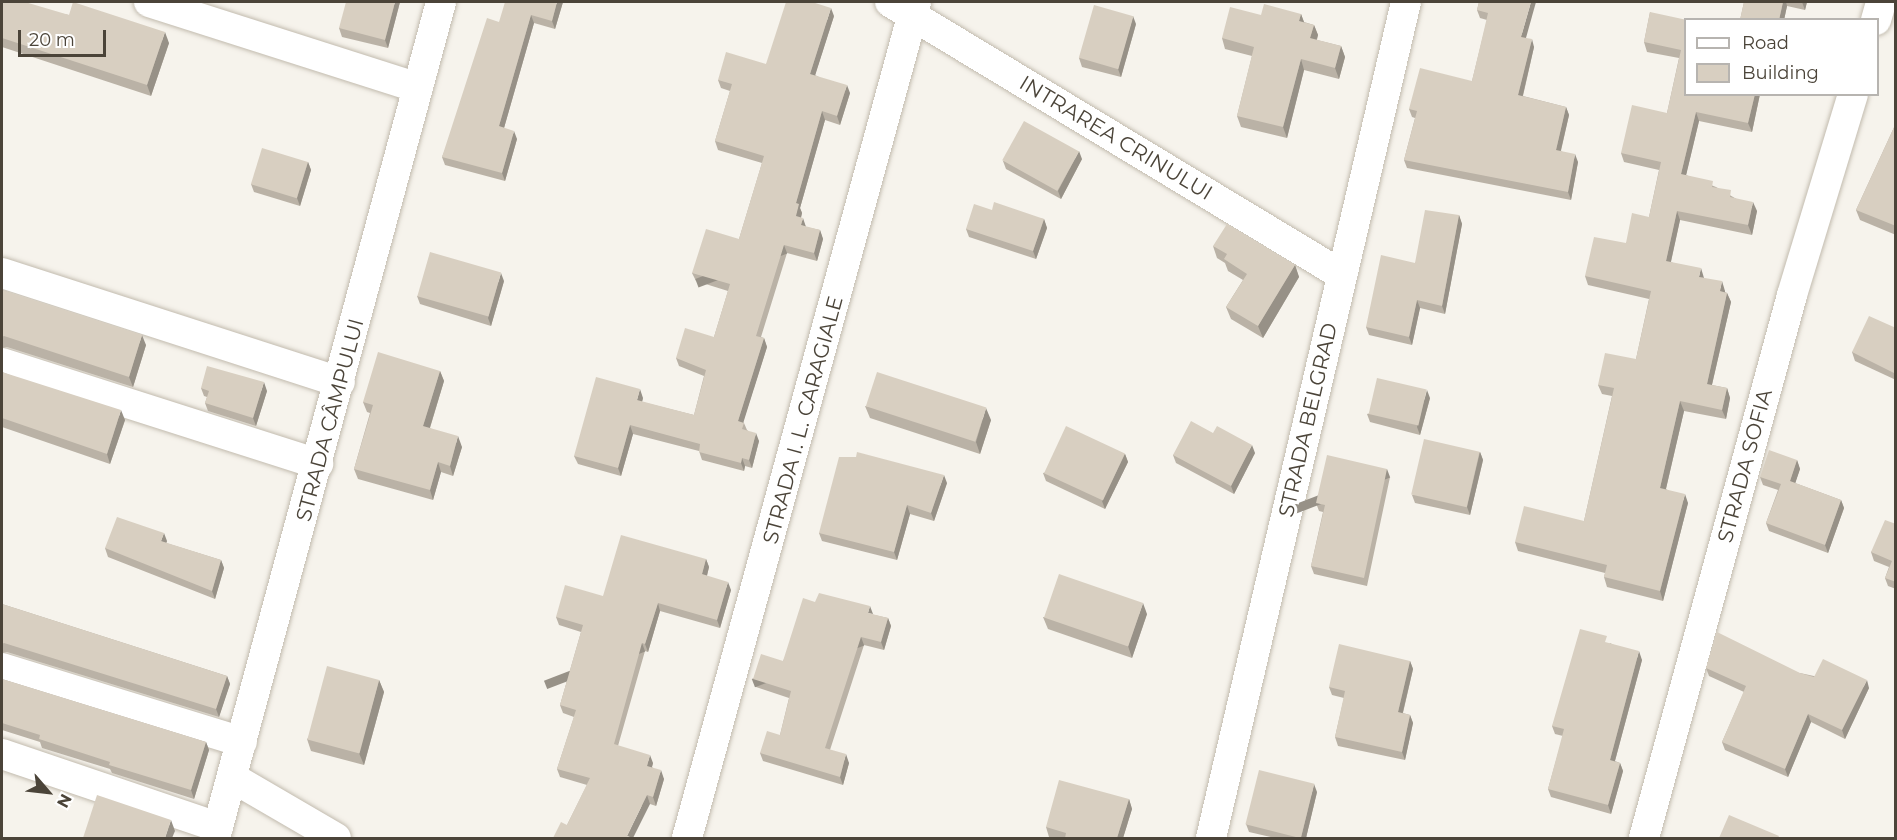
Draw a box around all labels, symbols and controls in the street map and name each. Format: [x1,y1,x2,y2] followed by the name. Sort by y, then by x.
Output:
[21,18,110,56] scale bar
[1684,18,1879,96] legend
[29,29,75,51] text: 20 m
[1742,32,1789,54] text: Road
[1742,62,1819,84] text: Building
[1015,70,1217,206] street label: INTRAREA CRINULUI
[758,293,848,547] street label: STRADA I. L. CARAGIALE
[291,316,369,524] street label: STRADA CÂMPULUI
[1273,320,1343,520] street label: STRADA BELGRAD
[1712,386,1778,546] street label: STRADA SOFIA
[18,762,78,822] north arrow
[53,791,76,811] text: N

